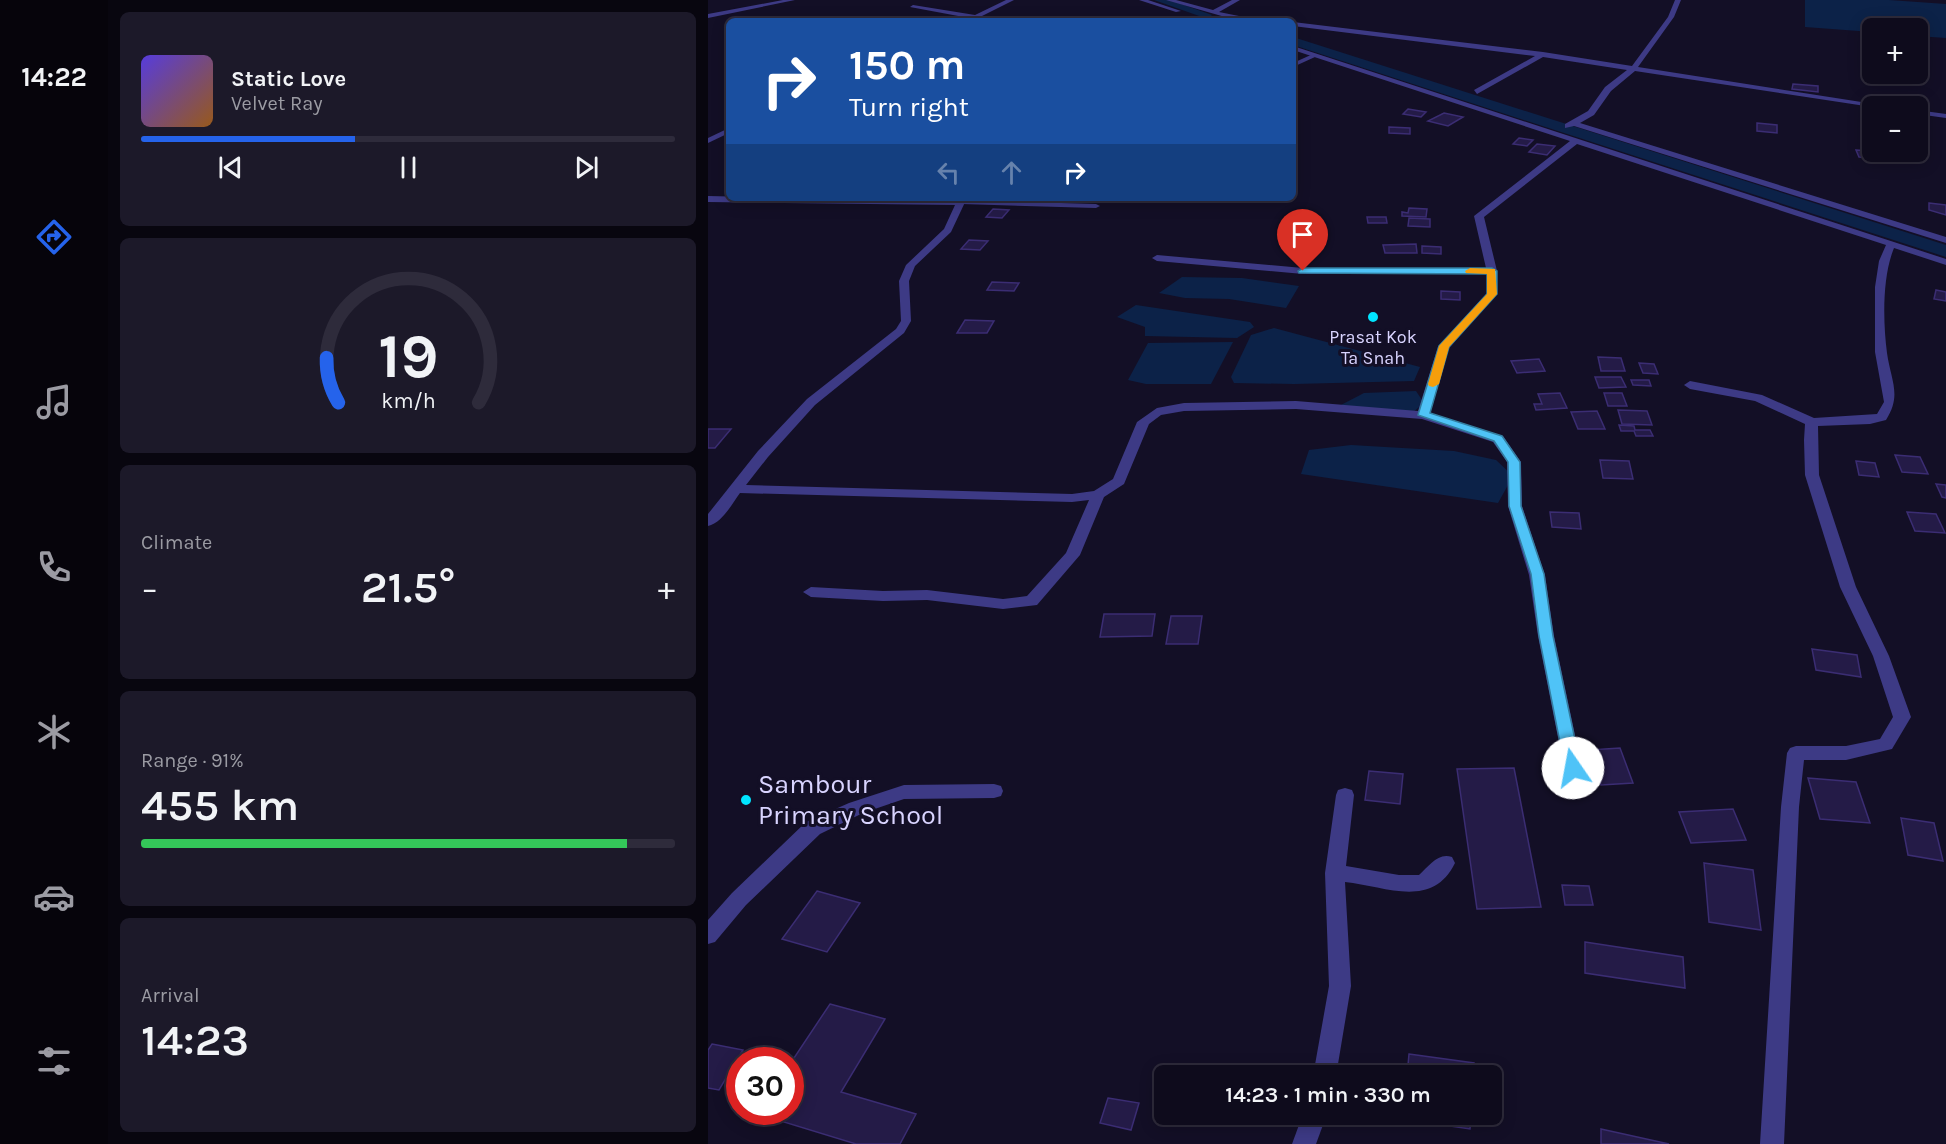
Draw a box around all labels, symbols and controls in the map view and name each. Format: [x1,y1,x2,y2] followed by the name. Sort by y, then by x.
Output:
[1862,18,1928,162] map controls
[1862,18,1928,84] button: +
[849,40,965,90] text: 150 m
[750,42,828,120] icon: right
[21,61,87,93] text: 14:22
[231,66,346,92] text: Static Love
[849,91,969,123] text: Turn right
[231,92,323,115] text: Velvet Ray
[1862,96,1928,162] button: −
[214,151,247,184] icon: previous
[392,151,425,184] icon: pause
[570,151,603,184] icon: next
[932,156,965,189] icon: left
[995,156,1028,189] icon: ahead
[1058,156,1091,189] icon: right
[1277,209,1328,271] pin
[33,216,75,258] icon: directions
[1286,218,1319,251] icon: arrive
[1366,310,1380,324] marker: Prasat Kok Ta Snah
[378,320,438,393] text: 19
[1329,326,1417,369] place label: Prasat Kok Ta Snah
[33,381,75,423] icon: music
[381,388,435,413] text: km/h
[141,531,212,554] text: Climate
[33,546,75,588] icon: phone
[361,561,455,613] text: 21.5°
[141,569,158,607] text: −
[658,569,675,607] text: +
[33,711,75,753] icon: climate
[1541,736,1605,800] position arrow
[141,749,244,772] text: Range · 91%
[758,768,943,831] place label: Sambour Primary School
[141,779,299,831] text: 455 km
[739,793,753,807] marker: Sambour Primary School
[33,876,75,918] icon: car
[141,984,200,1007] text: Arrival
[141,1014,249,1066] text: 14:23
[33,1040,75,1082] icon: filters
[726,1047,804,1125] speed limit sign: 30
[1225,1082,1431,1108] text: 14:23 · 1 min · 330 m

